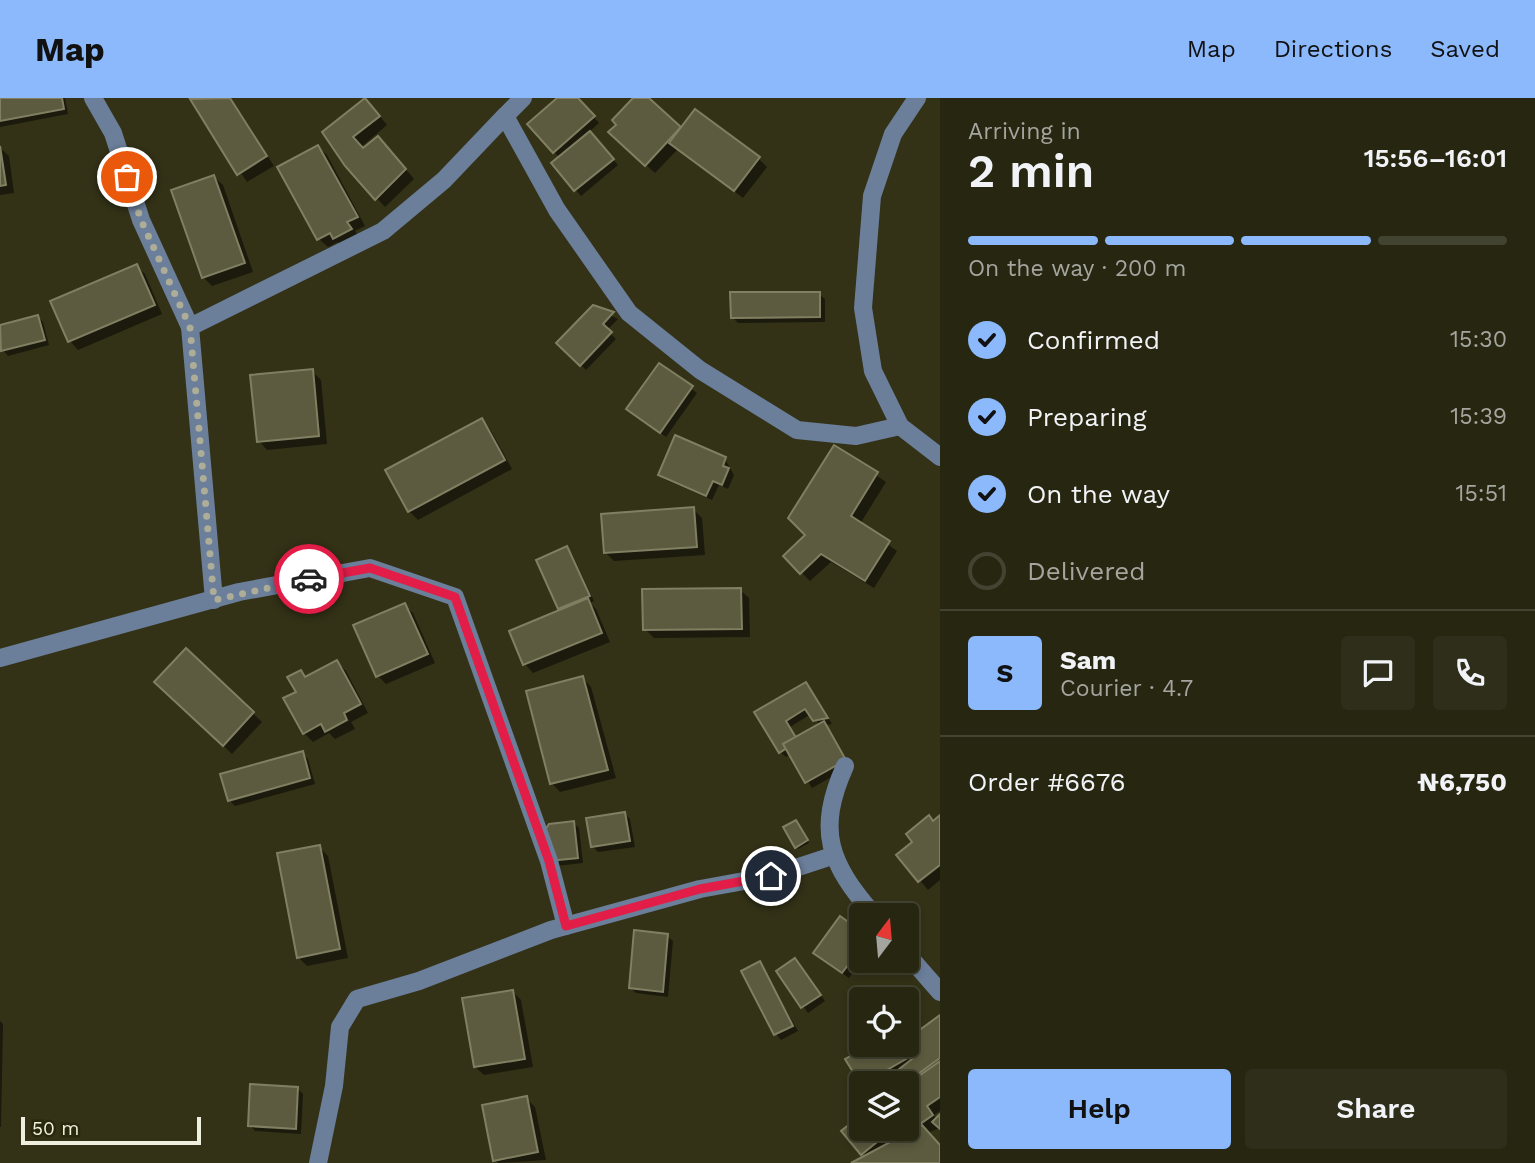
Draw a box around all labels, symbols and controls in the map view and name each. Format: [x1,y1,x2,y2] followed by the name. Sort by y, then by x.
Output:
[35,30,105,69] text: Map
[1187,35,1236,63] text: Map
[1274,35,1392,63] text: Directions
[1430,35,1500,63] text: Saved
[968,118,1081,145] text: Arriving in
[1364,143,1507,173] text: 15:56–16:01
[968,144,1094,198] text: 2 min
[97,147,157,207] pin
[108,158,146,196] icon: bag
[968,255,1186,282] text: On the way · 200 m
[968,321,1006,359] icon: check
[1027,325,1160,355] text: Confirmed
[1450,326,1507,353] text: 15:30
[968,398,1006,436] icon: check
[1027,402,1147,432] text: Preparing
[1450,403,1507,430] text: 15:39
[968,475,1006,513] icon: check
[1027,479,1170,509] text: On the way
[1455,480,1507,507] text: 15:51
[274,544,344,614] courier
[1027,556,1146,586] text: Delivered
[290,560,328,598] icon: car
[1341,636,1415,710] button: chat
[1433,636,1507,710] button: phone
[1060,645,1116,675] text: Sam
[997,658,1013,688] text: S
[1060,675,1193,702] text: Courier · 4.7
[968,767,1126,797] text: Order #6676
[1418,767,1507,797] text: ₦6,750
[741,846,801,906] pin
[752,857,790,895] icon: home
[849,903,919,973] north arrow
[849,903,919,1141] map controls
[849,987,919,1057] button: locate
[968,1069,1231,1149] button: Help
[1245,1069,1507,1149] button: Share
[849,1071,919,1141] button: layers
[21,1114,201,1146] scale bar
[32,1117,79,1140] text: 50 m

